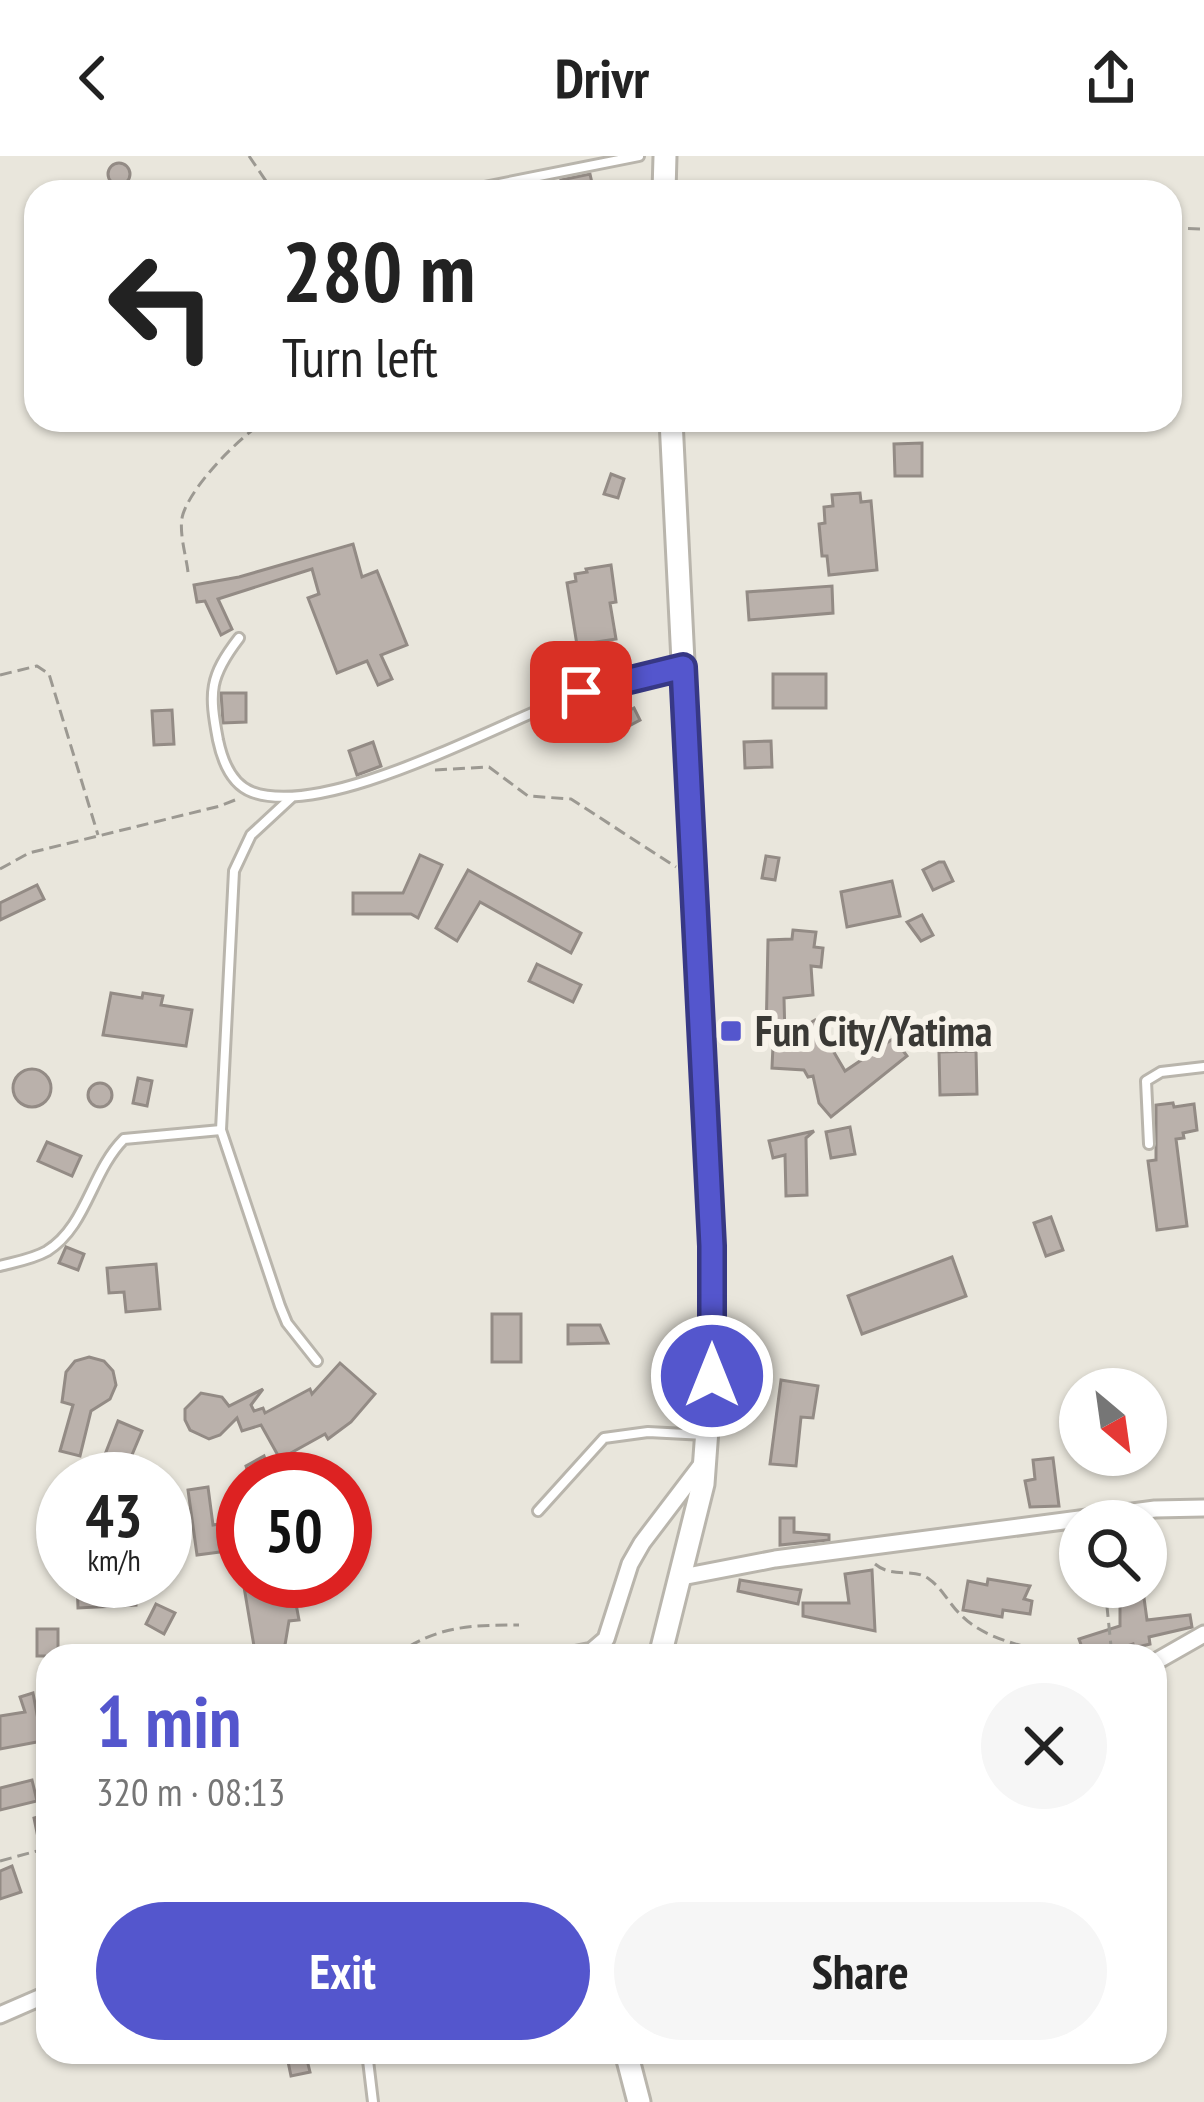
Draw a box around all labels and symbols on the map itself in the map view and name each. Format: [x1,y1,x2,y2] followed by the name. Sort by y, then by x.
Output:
[530,641,632,743] pin
[755,1003,992,1058] place label: Fun City/Yatima
[718,1018,744,1044] marker: Fun City/Yatima
[649,1313,775,1439] position arrow
[1059,1368,1167,1476] north arrow
[216,1452,372,1608] speed limit sign: 50

